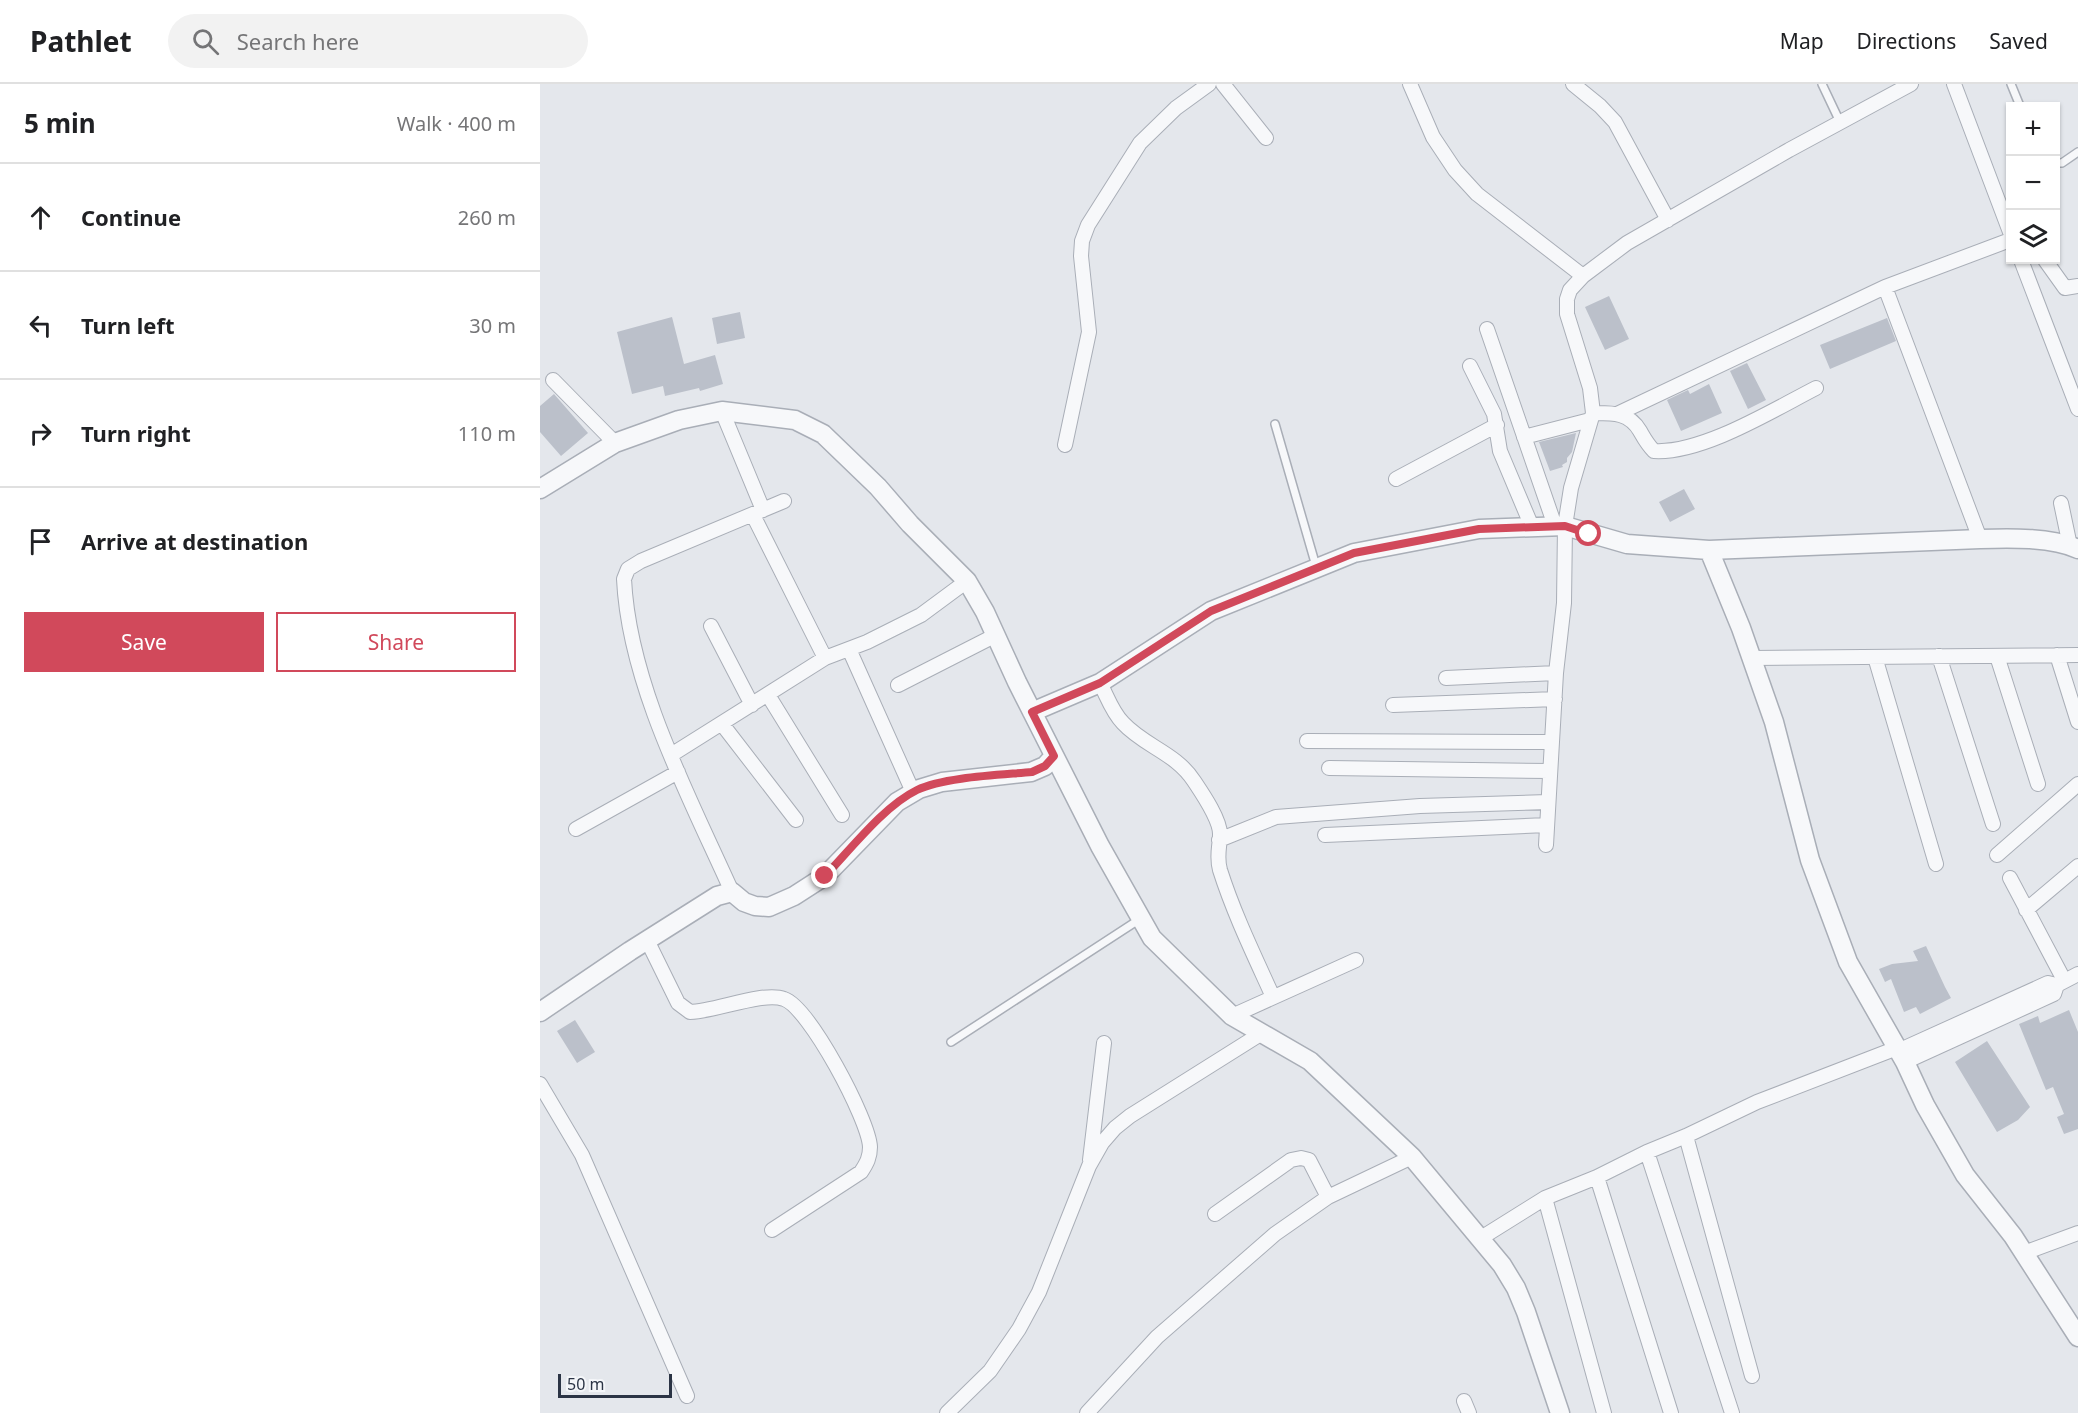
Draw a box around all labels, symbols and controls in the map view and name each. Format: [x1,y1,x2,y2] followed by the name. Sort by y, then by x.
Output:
[168,14,588,68] search box
[30,22,132,60] text: Pathlet
[189,25,222,58] icon: search
[237,26,359,56] text: Search here
[1780,27,1824,55] text: Map
[1857,27,1956,55] text: Directions
[1989,27,2048,55] text: Saved
[2006,102,2060,264] map controls
[2006,102,2060,156] button: +
[24,105,96,141] text: 5 min
[397,110,516,137] text: Walk · 400 m
[2006,156,2060,210] button: −
[24,201,57,234] icon: ahead
[81,202,181,232] text: Continue
[458,204,516,231] text: 260 m
[2006,210,2060,264] button: layers
[24,309,57,342] icon: left
[81,310,175,340] text: Turn left
[469,312,516,339] text: 30 m
[24,417,57,450] icon: right
[81,418,191,448] text: Turn right
[458,420,516,447] text: 110 m
[1575,520,1601,546] route start
[24,525,57,558] icon: arrive
[81,526,308,556] text: Arrive at destination
[24,612,264,672] button: Save
[276,612,516,672] button: Share
[811,862,837,888] route end
[558,1371,672,1398] scale bar
[567,1373,604,1395] text: 50 m

